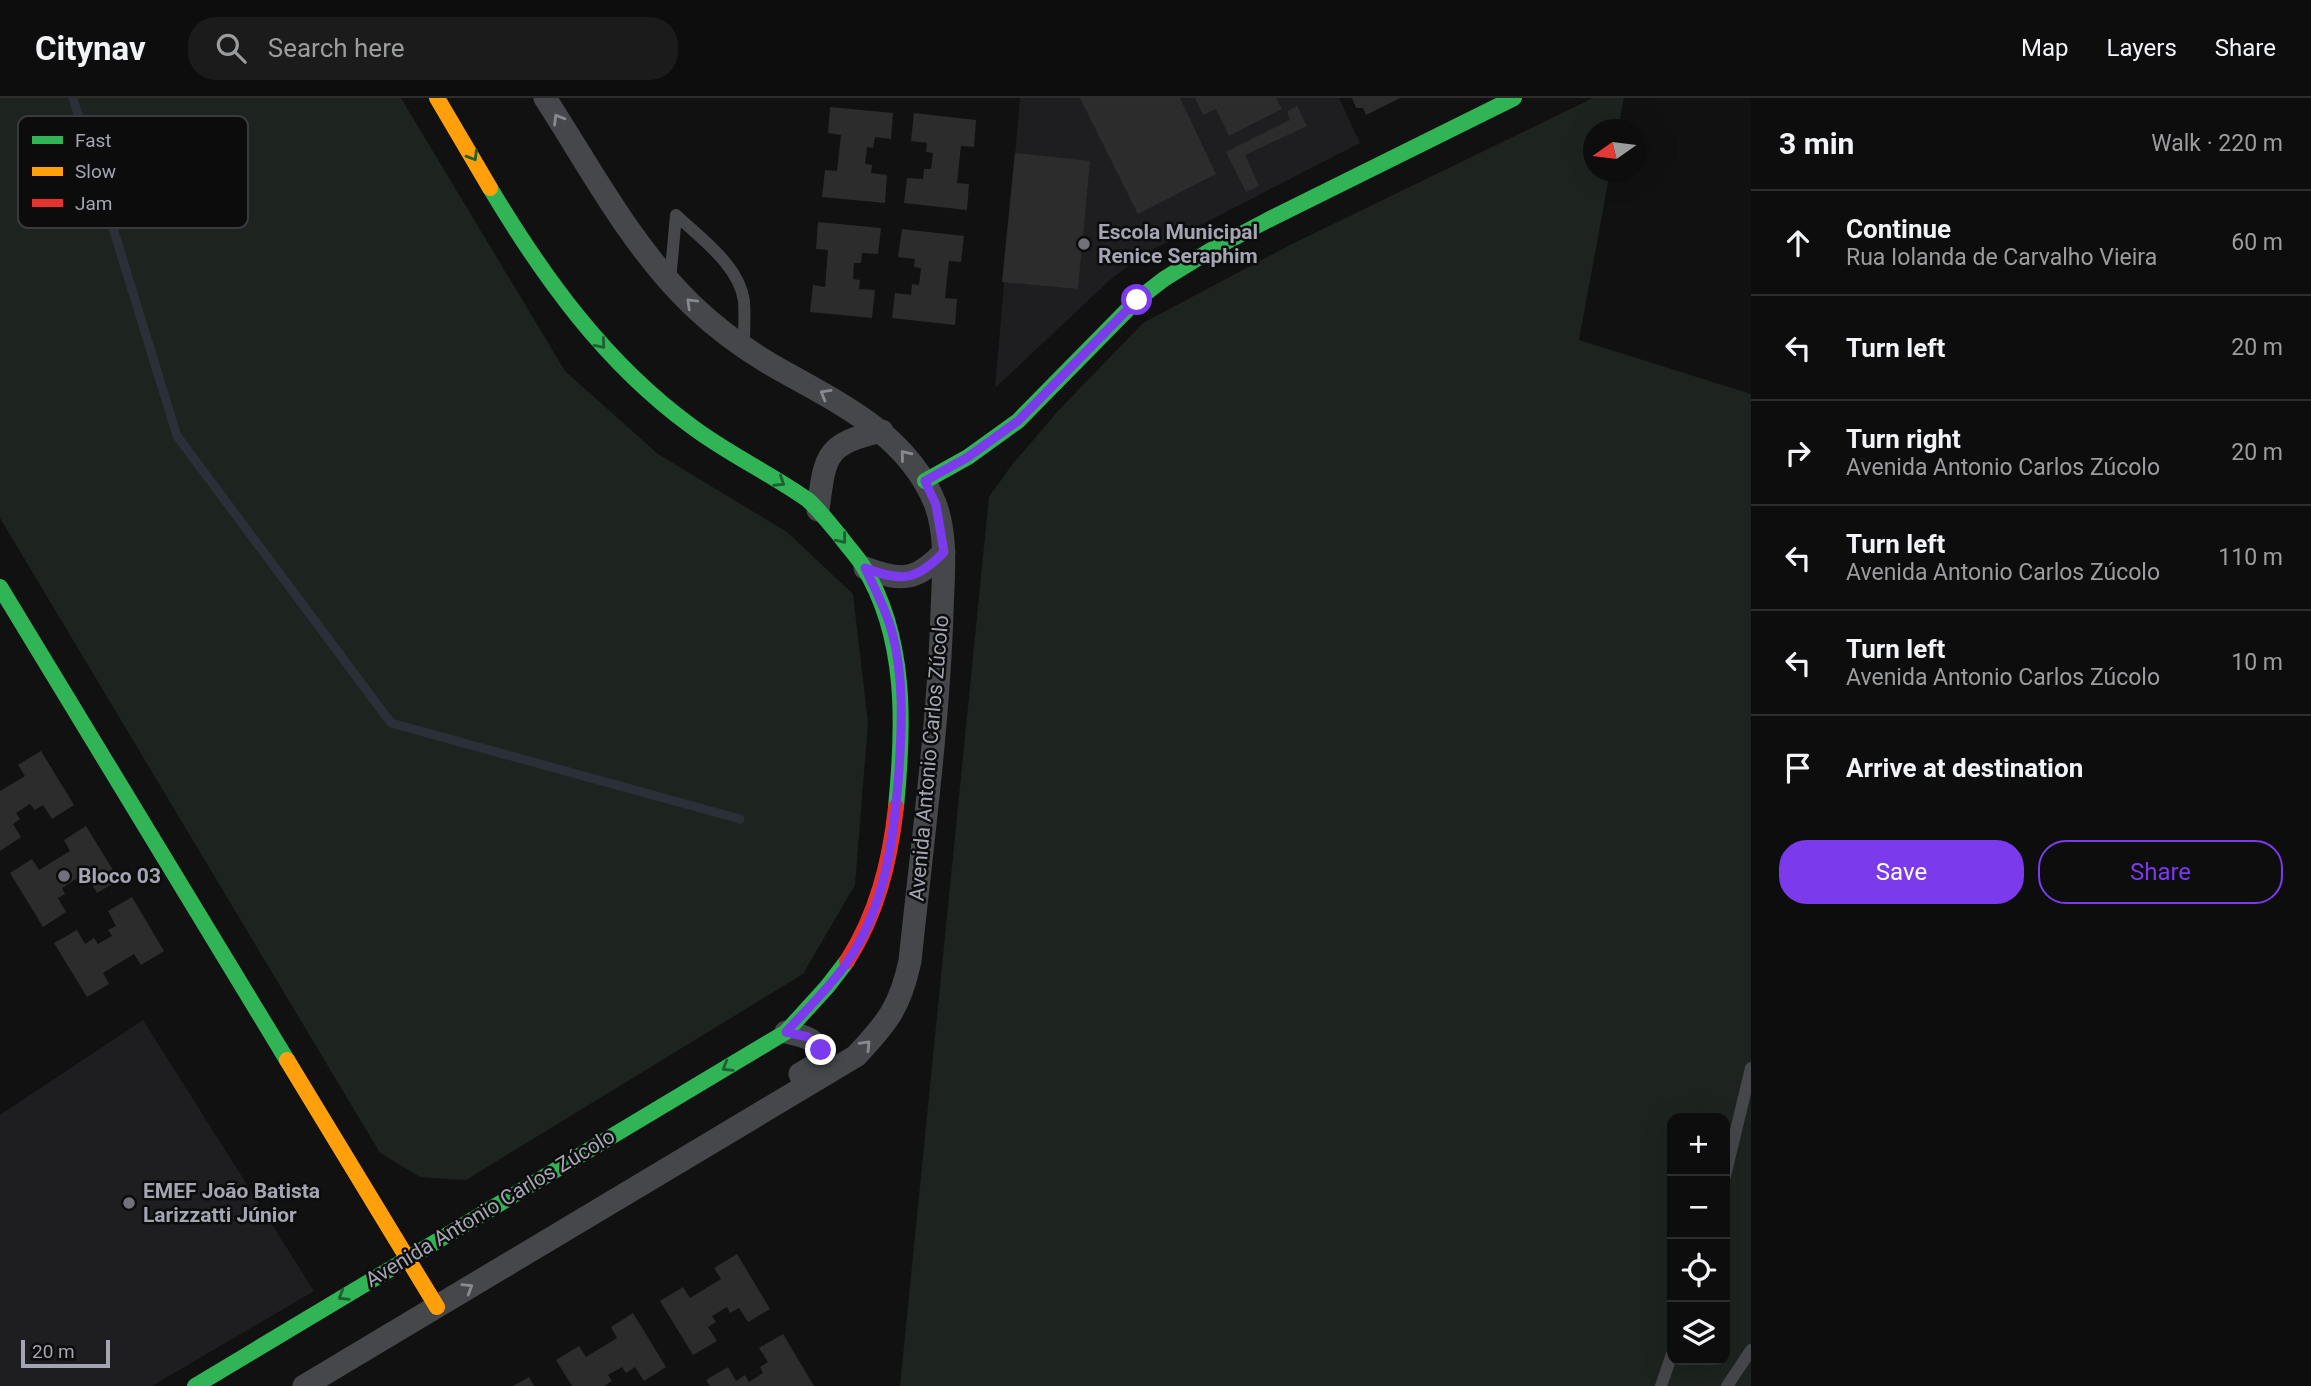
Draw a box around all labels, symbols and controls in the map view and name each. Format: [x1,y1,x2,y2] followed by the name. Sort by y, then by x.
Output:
[188,17,678,80] search box
[35,29,146,68] text: Citynav
[212,29,250,67] icon: search
[268,33,405,63] text: Search here
[2021,34,2069,62] text: Map
[2107,34,2177,62] text: Layers
[2215,34,2276,62] text: Share
[554,113,567,126] one-way arrow
[18,116,248,228] legend
[1583,119,1646,182] north arrow
[1779,126,1854,161] text: 3 min
[75,129,112,152] text: Fast
[2151,130,2283,157] text: Walk · 220 m
[464,149,477,162] one-way arrow
[75,160,116,183] text: Slow
[75,192,112,215] text: Jam
[1846,214,1951,244] text: Continue
[1098,220,1258,268] place label: Escola Municipal Renice Seraphim
[1779,224,1817,262] icon: ahead
[2231,229,2283,256] text: 60 m
[1076,236,1092,252] marker: Escola Municipal Renice Seraphim
[1846,244,2157,271] text: Rua Iolanda de Carvalho Vieira
[1121,284,1152,315] route start
[687,299,699,311] one-way arrow
[1779,329,1817,367] icon: left
[1846,333,1945,363] text: Turn left
[2231,334,2283,361] text: 20 m
[593,336,605,349] one-way arrow
[819,389,832,402] one-way arrow
[1846,424,1961,454] text: Turn right
[1779,434,1817,472] icon: right
[2231,439,2283,466] text: 20 m
[901,450,913,463] one-way arrow
[1846,454,2160,481] text: Avenida Antonio Carlos Zúcolo
[772,474,785,487] one-way arrow
[1846,529,1945,559] text: Turn left
[833,531,846,544] one-way arrow
[1779,539,1817,577] icon: left
[2218,544,2283,571] text: 110 m
[1846,559,2160,586] text: Avenida Antonio Carlos Zúcolo
[905,614,953,902] street label: Avenida Antonio Carlos Zúcolo
[1846,634,1945,664] text: Turn left
[1779,644,1817,682] icon: left
[2231,649,2283,676] text: 10 m
[1846,664,2160,691] text: Avenida Antonio Carlos Zúcolo
[1779,749,1817,787] icon: arrive
[1846,753,2083,783] text: Arrive at destination
[1779,840,2024,904] button: Save
[2038,840,2283,904] button: Share
[78,864,161,888] place label: Bloco 03
[56,868,72,884] marker: Bloco 03
[805,1034,836,1065] route end
[857,1041,870,1054] one-way arrow
[722,1058,735,1071] one-way arrow
[1667,1113,1730,1365] map controls
[1667,1113,1730,1176] button: +
[361,1124,619,1292] street label: Avenida Antonio Carlos Zúcolo
[1667,1176,1730,1239] button: −
[143,1179,320,1227] place label: EMEF João Batista Larizzatti Júnior
[121,1195,137,1211] marker: EMEF João Batista Larizzatti Júnior
[1667,1239,1730,1302] button: locate
[461,1283,474,1296] one-way arrow
[337,1288,350,1301] one-way arrow
[1667,1302,1730,1365] button: layers
[21,1337,110,1369] scale bar
[32,1340,75,1363] text: 20 m

